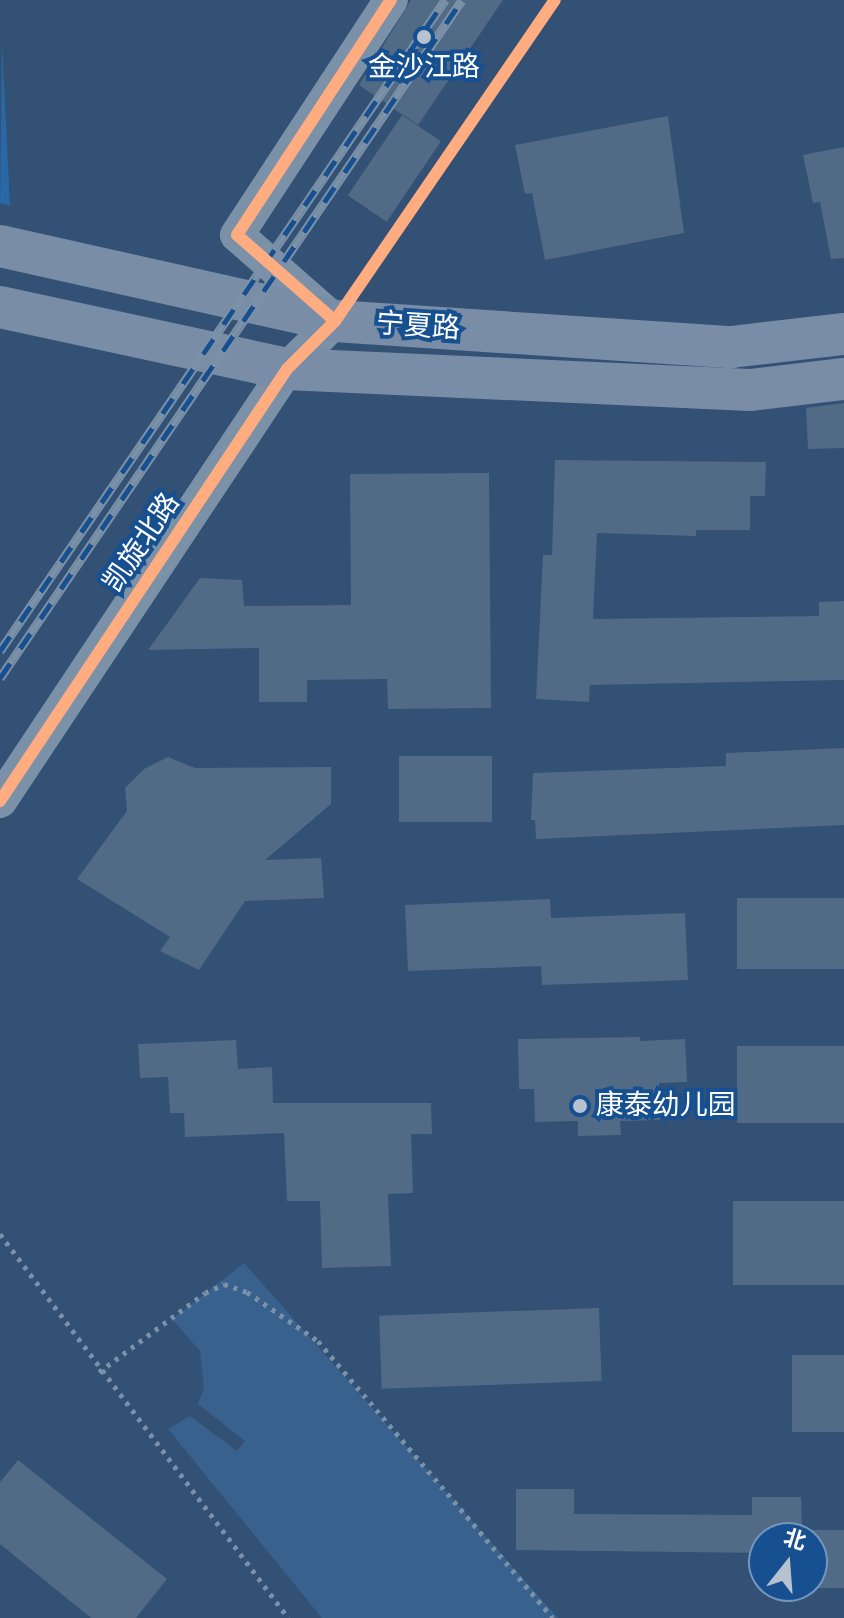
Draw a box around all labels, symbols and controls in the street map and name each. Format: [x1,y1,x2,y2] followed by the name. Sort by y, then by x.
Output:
[413,26,435,48] marker: 金沙江路
[368,51,480,85] place label: 金沙江路
[375,307,461,347] street label: 宁夏路
[97,487,187,599] street label: 凯旋北路
[596,1089,736,1123] place label: 康泰幼儿园
[571,1097,589,1115] marker: 康泰幼儿园
[748,1522,828,1602] north arrow
[780,1524,809,1557] text: 北

